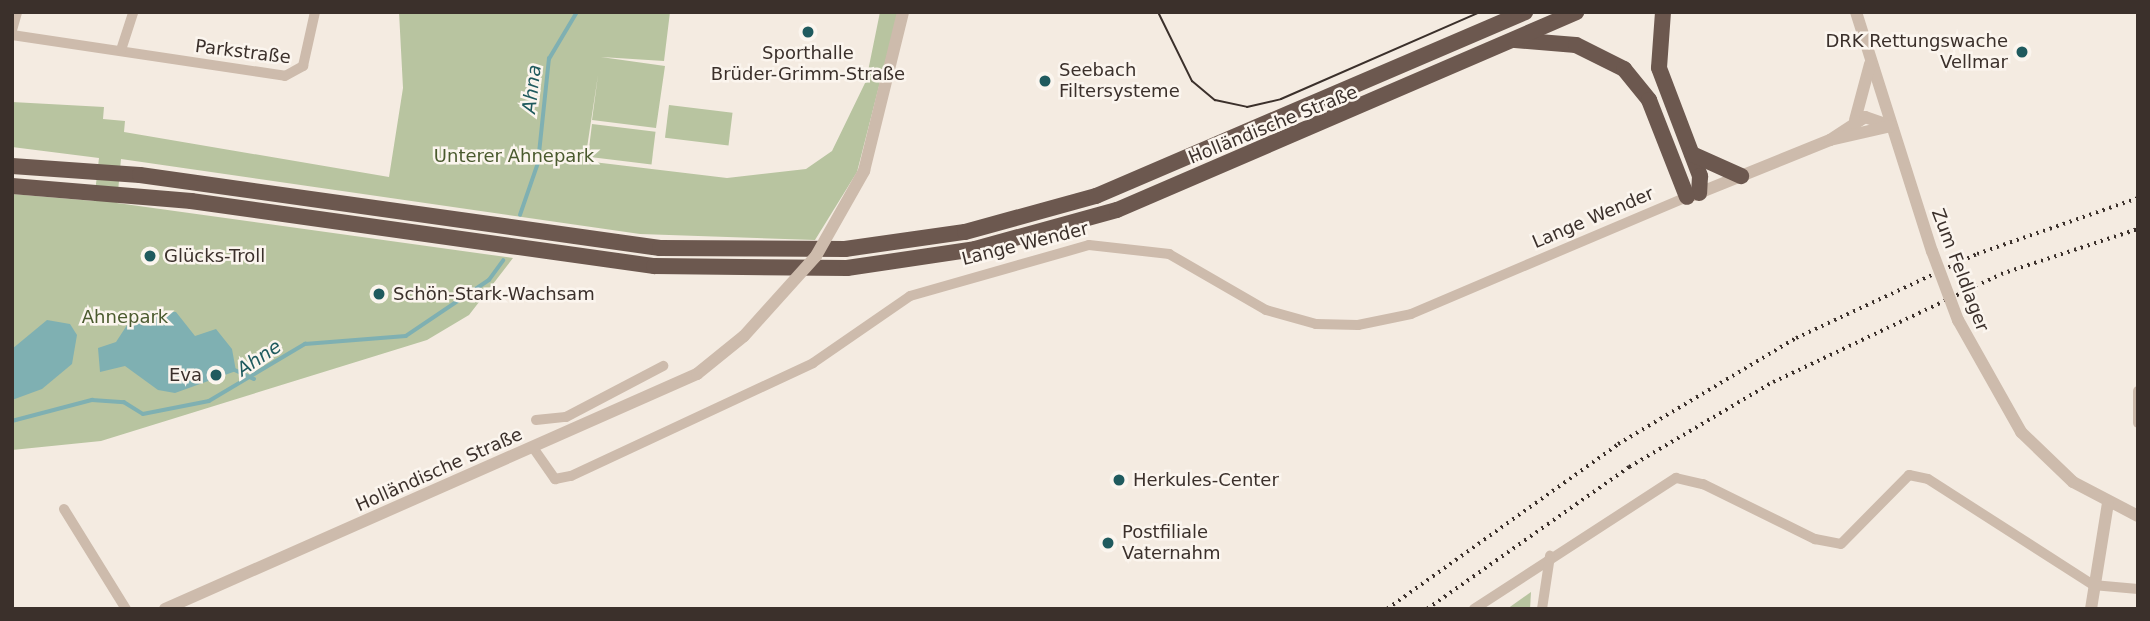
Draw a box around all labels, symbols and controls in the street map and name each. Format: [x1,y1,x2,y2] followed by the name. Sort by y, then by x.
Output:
[800,24,816,40] marker: Sporthalle Brüder-Grimm-Straße
[1825,31,2008,74] place label: DRK Rettungswache Vellmar
[194,35,292,69] street label: Parkstraße
[711,43,905,86] place label: Sporthalle Brüder-Grimm-Straße
[2014,44,2030,60] marker: DRK Rettungswache Vellmar
[1059,60,1180,102] place label: Seebach Filtersysteme
[518,63,546,115] water label: Ahna
[1037,73,1053,89] marker: Seebach Filtersysteme
[1185,81,1361,169] street label: Holländische Straße
[434,145,594,167] park label: Unterer Ahnepark
[1529,183,1657,253] street label: Lange Wender
[1927,206,1993,334] street label: Zum Feldlager
[959,218,1091,270] street label: Lange Wender
[164,245,265,267] place label: Glücks-Troll
[142,248,158,264] marker: Glücks-Troll
[393,283,595,305] place label: Schön-Stark-Wachsam
[371,286,387,302] marker: Schön-Stark-Wachsam
[82,306,168,328] park label: Ahnepark
[232,335,286,381] water label: Ahne
[169,364,202,386] place label: Eva
[208,367,224,383] marker: Eva
[352,423,526,517] street label: Holländische Straße
[1133,469,1279,491] place label: Herkules-Center
[1111,472,1127,488] marker: Herkules-Center
[1122,522,1221,564] place label: Postfiliale Vaternahm
[1100,535,1116,551] marker: Postfiliale Vaternahm

